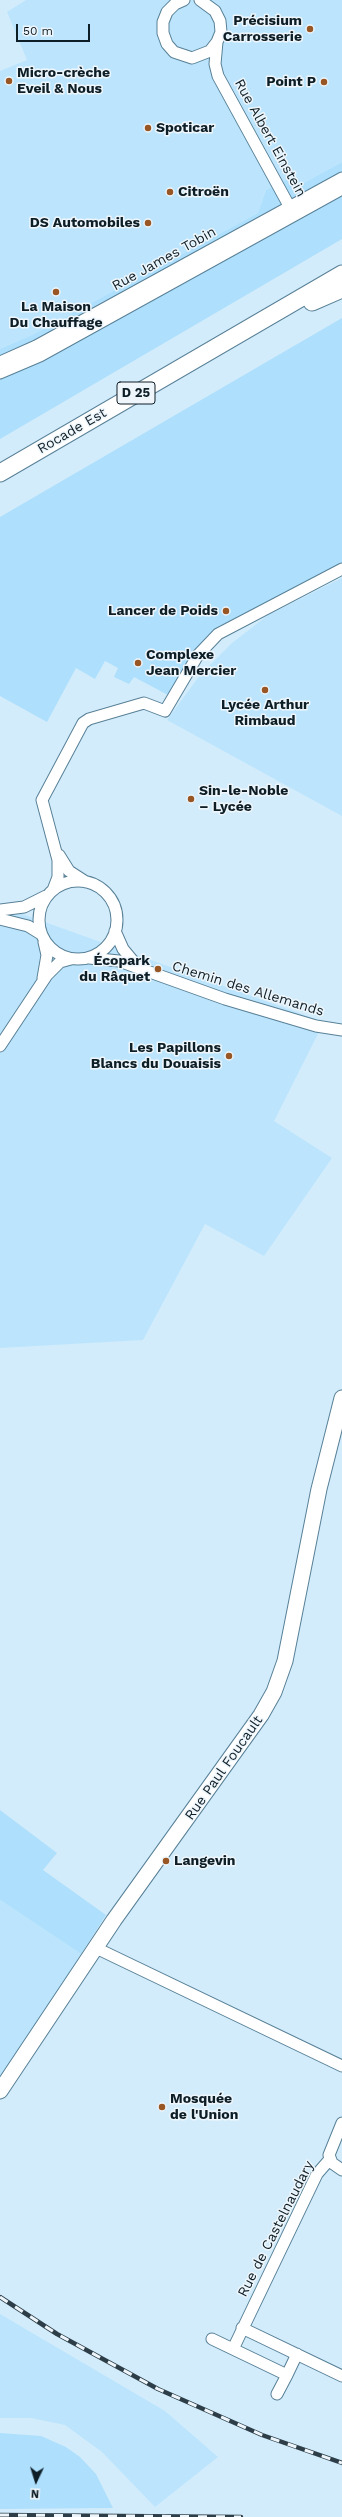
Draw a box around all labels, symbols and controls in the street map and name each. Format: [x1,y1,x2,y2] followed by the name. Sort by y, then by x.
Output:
[223,13,302,46] place label: Précisium Carrosserie
[18,16,92,42] scale bar
[23,24,53,38] text: 50 m
[305,24,315,34] marker: Précisium Carrosserie
[17,65,110,98] place label: Micro-crèche Eveil & Nous
[266,74,316,90] place label: Point P
[4,76,14,86] marker: Micro-crèche Eveil & Nous
[231,76,309,200] street label: Rue Albert Einstein
[319,77,329,87] marker: Point P
[156,120,214,136] place label: Spoticar
[143,123,153,133] marker: Spoticar
[178,184,229,200] place label: Citroën
[165,187,175,197] marker: Citroën
[30,215,140,231] place label: DS Automobiles
[143,218,153,228] marker: DS Automobiles
[109,223,219,295] street label: Rue James Tobin
[51,287,61,297] marker: La Maison Du Chauffage
[9,299,103,332] place label: La Maison Du Chauffage
[117,382,155,404] road number: D 25
[34,404,110,458] street label: Rocade Est
[108,603,218,619] place label: Lancer de Poids
[221,606,231,616] marker: Lancer de Poids
[146,647,236,680] place label: Complexe Jean Mercier
[133,658,143,668] marker: Complexe Jean Mercier
[260,685,270,695] marker: Lycée Arthur Rimbaud
[221,697,309,730] place label: Lycée Arthur Rimbaud
[199,783,288,816] place label: Sin-le-Noble – Lycée
[186,794,196,804] marker: Sin-le-Noble – Lycée
[79,953,150,986] place label: Écopark du Râquet
[170,958,326,1020] street label: Chemin des Allemands
[153,964,163,974] marker: Écopark du Râquet
[91,1040,221,1072] place label: Les Papillons Blancs du Douaisis
[224,1051,234,1061] marker: Les Papillons Blancs du Douaisis
[182,1712,266,1824] street label: Rue Paul Foucault
[174,1853,236,1869] place label: Langevin
[161,1856,171,1866] marker: Langevin
[170,2091,238,2124] place label: Mosquée de l'Union
[157,2102,167,2112] marker: Mosquée de l'Union
[234,2158,318,2300] street label: Rue de Castelnaudary
[16,2461,56,2501] north arrow
[31,2487,40,2500] text: N

